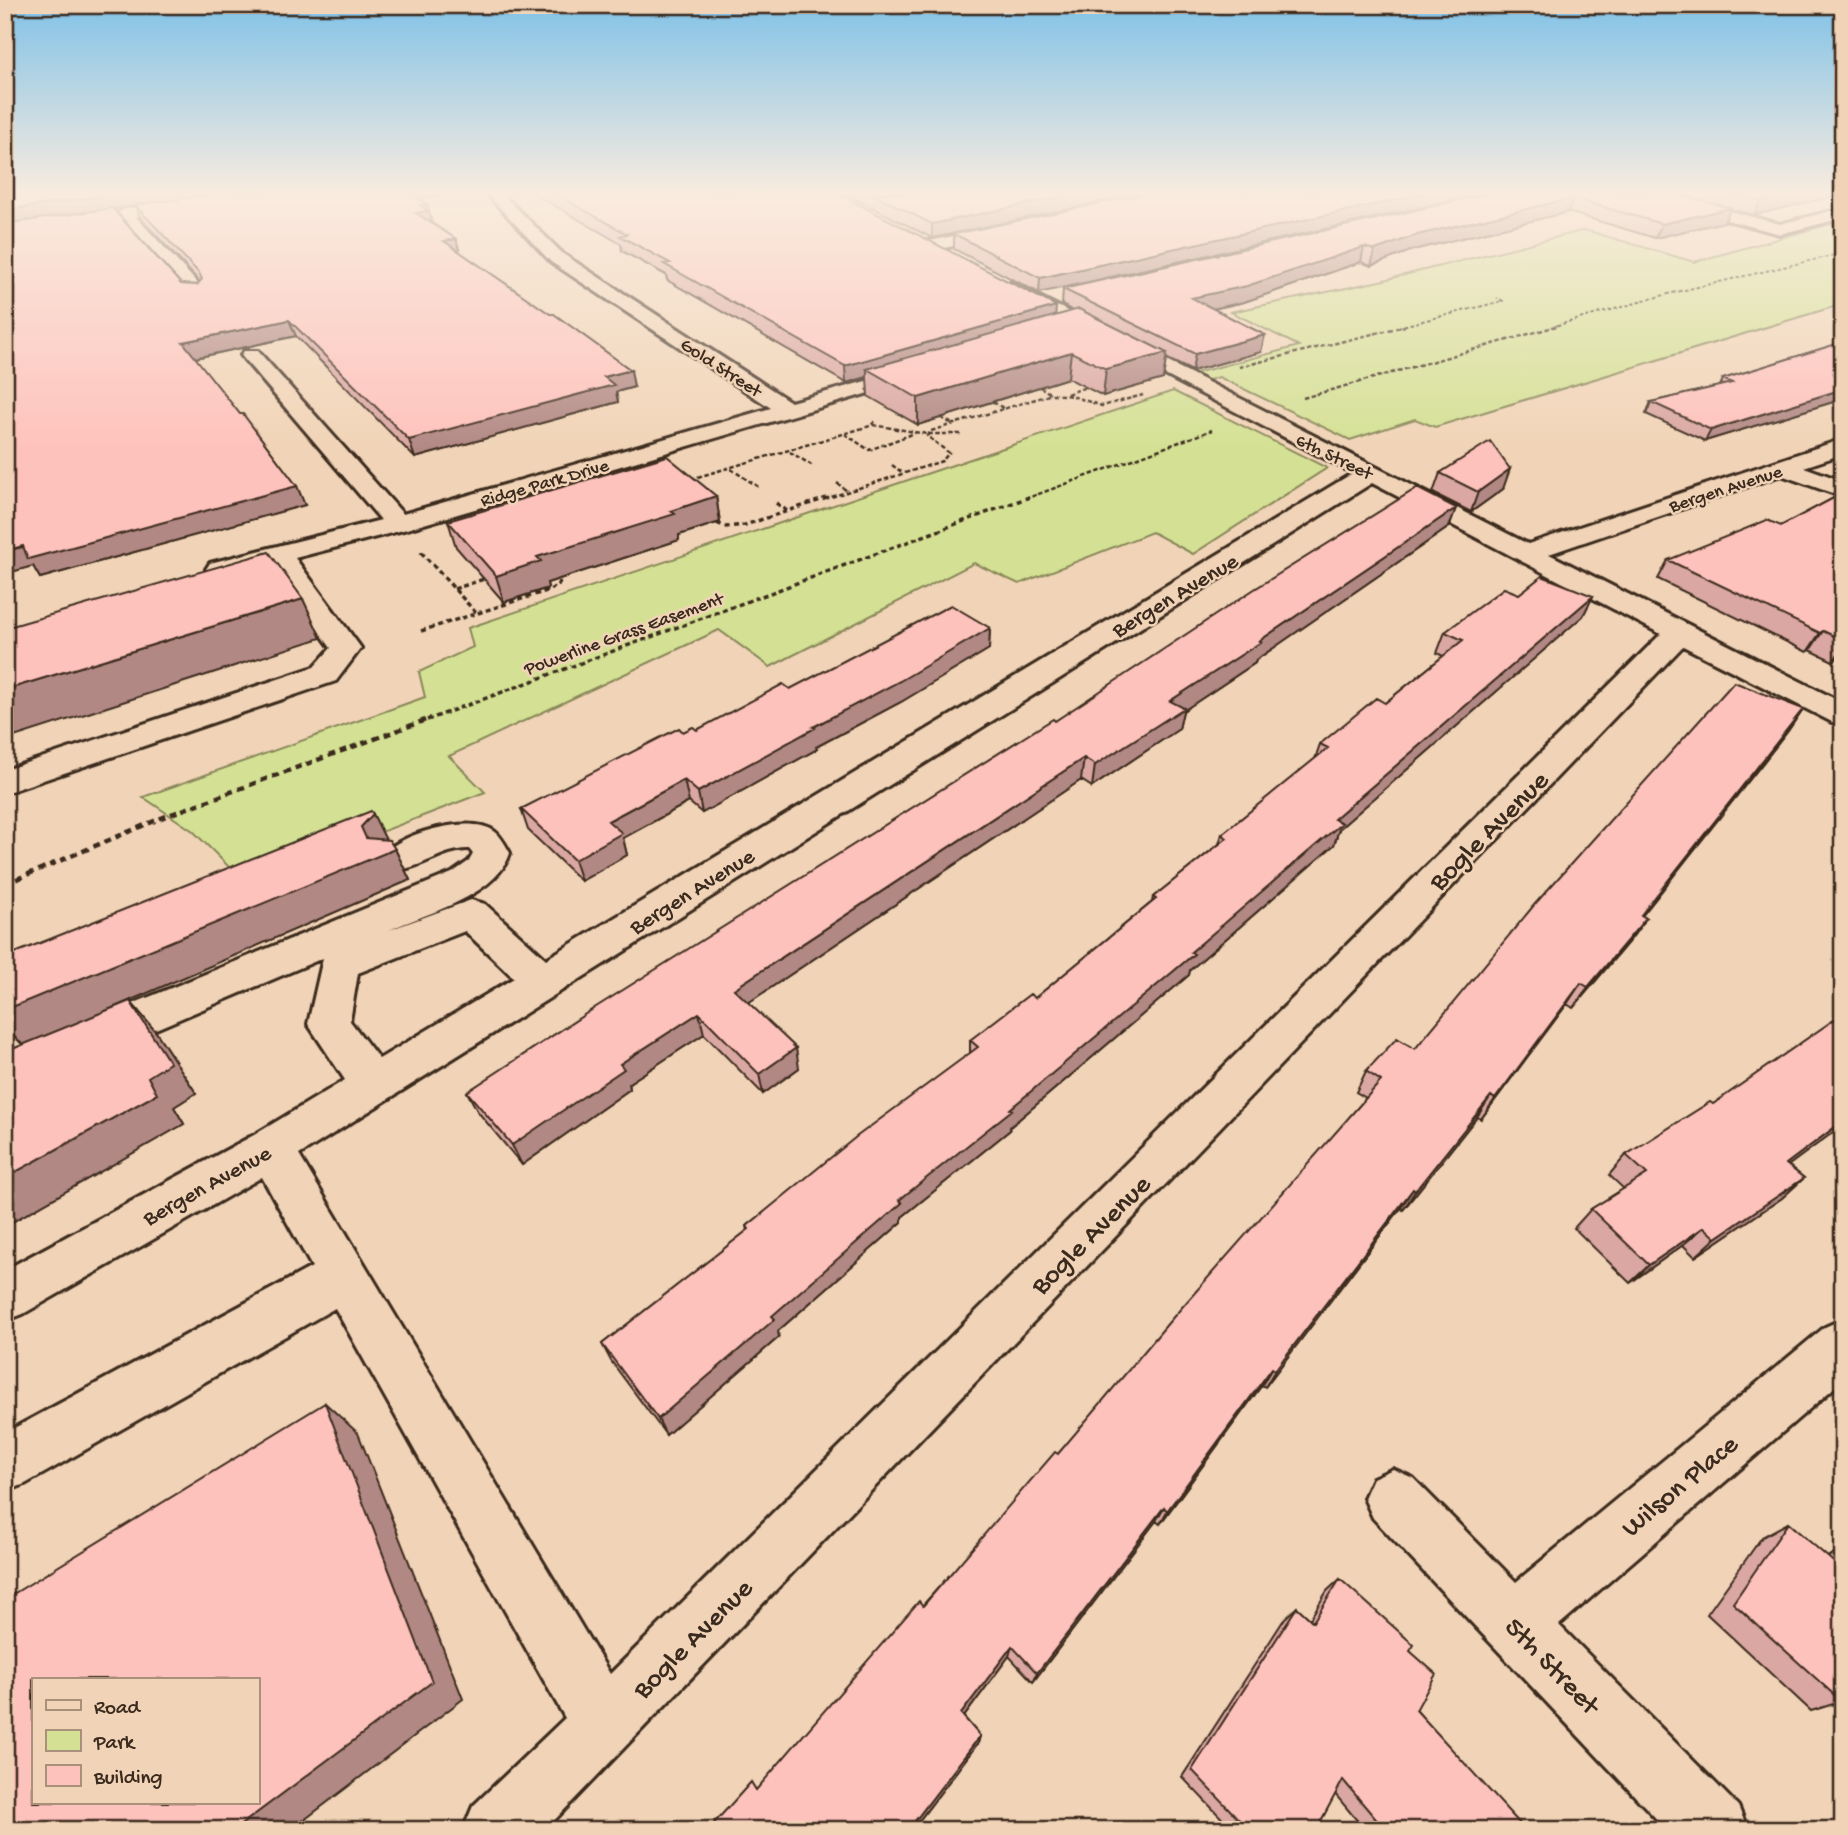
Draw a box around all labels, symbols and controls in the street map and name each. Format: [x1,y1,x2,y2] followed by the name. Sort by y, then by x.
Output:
[675,334,767,405] street label: Gold Street
[1291,430,1378,488] street label: 6th Street
[478,455,612,514] street label: Ridge Park Drive
[1666,461,1786,520] street label: Bergen Avenue
[1107,548,1245,646] street label: Bergen Avenue
[521,588,729,682] street label: Powerline Grass Easement
[1423,765,1557,900] street label: Bogle Avenue
[625,843,761,943] street label: Bergen Avenue
[138,1140,277,1234] street label: Bergen Avenue
[1025,1169,1159,1304] street label: Bogle Avenue
[1616,1429,1746,1546] street label: Wilson Place
[627,1573,761,1708] street label: Bogle Avenue
[1496,1612,1607,1724] street label: 5th Street
[32,1678,259,1804] legend
[94,1697,142,1722] text: Road
[93,1732,137,1757] text: Park
[93,1767,163,1792] text: Building

